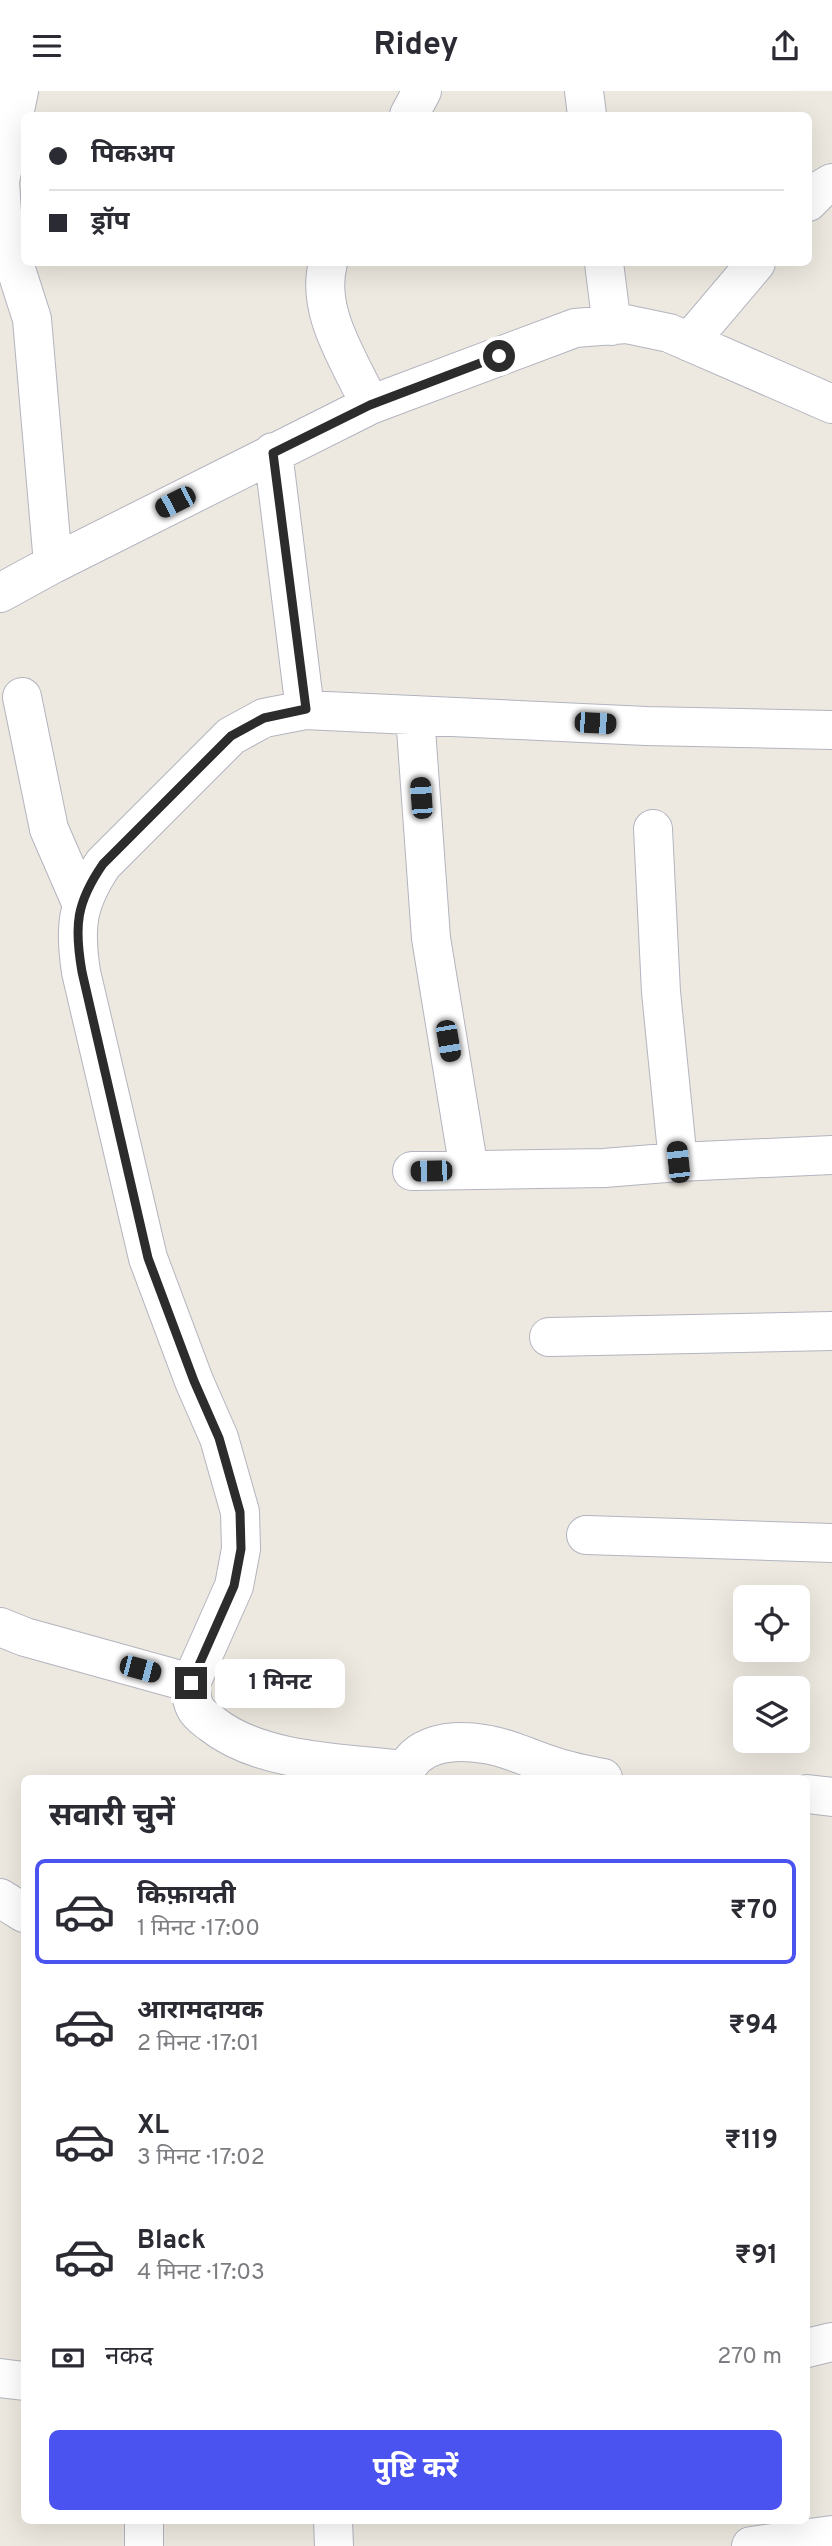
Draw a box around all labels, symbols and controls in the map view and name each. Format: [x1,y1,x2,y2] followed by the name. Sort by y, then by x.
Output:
[374,26,458,66] text: Ridey
[28,27,66,65] icon: menu
[766,27,804,65] icon: share
[91,139,174,172] text: पिकअप
[91,206,129,239] text: ड्रॉप
[483,340,515,372] route start
[152,483,199,521] car
[574,711,617,735] car
[410,776,433,820] car
[435,1018,462,1064] car
[666,1140,691,1184] car
[410,1160,453,1182] car
[733,1585,810,1753] map controls
[733,1585,810,1662] button: locate
[117,1653,164,1685] car
[216,1659,345,1707] callout: 1 मिनट
[175,1667,207,1699] route end
[248,1669,312,1698] text: 1 मिनट
[733,1676,810,1753] button: layers
[49,1797,175,1837] text: सवारी चुनें
[53,1880,116,1943] icon: car
[137,1880,236,1913] text: किफ़ायती
[730,1895,778,1928] text: ₹70
[137,1915,260,1944] text: 1 मिनट · 17:00
[53,1995,116,2058] icon: car
[137,1995,263,2028] text: आरामदायक
[728,2010,778,2043] text: ₹94
[137,2030,259,2059] text: 2 मिनट · 17:01
[53,2110,116,2173] icon: car
[137,2110,169,2143] text: XL
[724,2125,778,2158] text: ₹119
[137,2144,265,2173] text: 3 मिनट · 17:02
[53,2225,116,2288] icon: car
[137,2225,206,2258] text: Black
[735,2240,778,2273] text: ₹91
[137,2259,265,2288] text: 4 मिनट · 17:03
[49,2339,87,2377] icon: cash
[105,2341,153,2374] text: नकद
[717,2343,782,2372] text: 270 m
[49,2430,782,2510] button: पुष्टि करें

